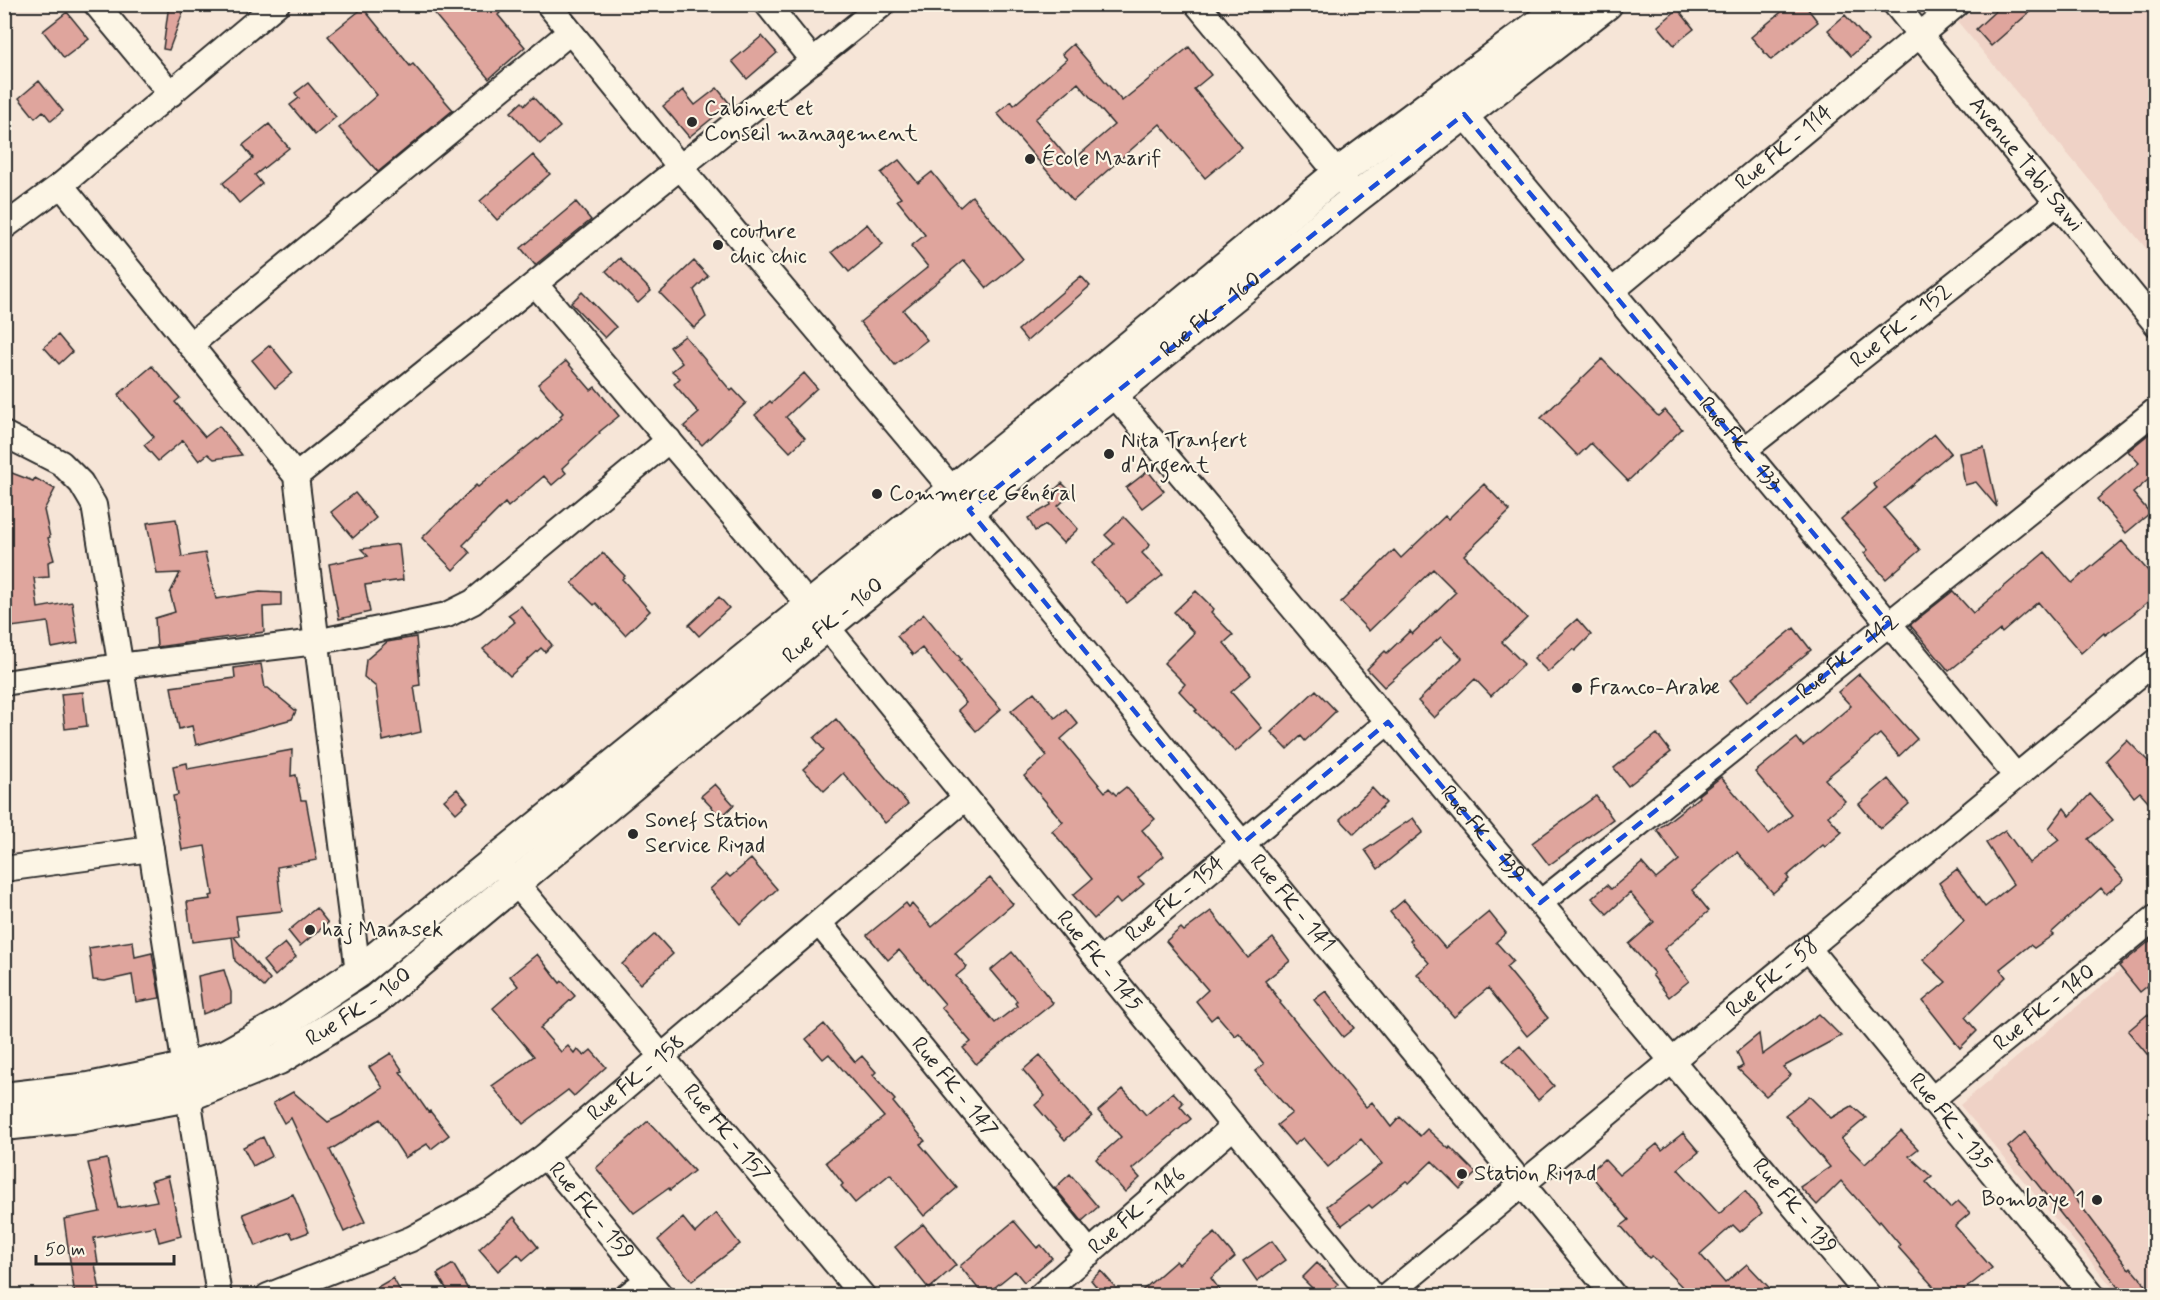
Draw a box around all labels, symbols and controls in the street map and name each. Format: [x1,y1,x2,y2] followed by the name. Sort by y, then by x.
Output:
[1962,91,2089,238] street label: Avenue Tabi Sawi
[704,95,918,149] place label: Cabinet et Conseil management
[1729,99,1839,197] street label: Rue FK - 114
[685,115,699,129] marker: Cabinet et Conseil management
[1042,144,1161,173] place label: École Maarif
[1023,152,1037,166] marker: École Maarif
[730,218,807,271] place label: couture chic chic
[711,238,725,252] marker: couture chic chic
[1154,266,1267,364] street label: Rue FK - 160
[1845,277,1957,375] street label: Rue FK - 152
[1692,391,1787,497] street label: Rue FK - 133
[1121,427,1247,483] place label: Nita Tranfert d'Argent
[1102,447,1116,461] marker: Nita Tranfert d'Argent
[889,480,1076,508] place label: Commerce Général
[870,487,884,501] marker: Commerce Général
[777,571,889,670] street label: Rue FK - 160
[1791,607,1904,706] street label: Rue FK - 142
[1589,674,1720,702] place label: Franco-Arabe
[1570,681,1584,695] marker: Franco-Arabe
[1434,780,1531,888] street label: Rue FK - 139
[645,807,768,860] place label: Sonef Station Service Riyad
[626,827,640,841] marker: Sonef Station Service Riyad
[1243,849,1340,958] street label: Rue FK - 141
[1120,850,1231,949] street label: Rue FK - 154
[1050,905,1149,1017] street label: Rue FK - 145
[322,916,443,945] place label: haj Manasek
[303,923,317,937] marker: haj Manasek
[1720,931,1825,1024] street label: Rue FK - 58
[1988,958,2101,1058] street label: Rue FK - 140
[301,961,418,1053] street label: Rue FK - 160
[581,1028,691,1128] street label: Rue FK - 158
[905,1031,1004,1144] street label: Rue FK - 147
[1902,1067,1999,1177] street label: Rue FK - 135
[677,1078,776,1189] street label: Rue FK - 157
[1746,1152,1843,1261] street label: Rue FK - 139
[542,1156,640,1267] street label: Rue FK - 159
[1474,1160,1596,1188] place label: Station Riyad
[1082,1161,1192,1261] street label: Rue FK - 146
[1455,1167,1469,1181] marker: Station Riyad
[1982,1186,2085,1214] place label: Bombaye 1
[2090,1193,2104,1207] marker: Bombaye 1
[36,1228,174,1266] scale bar
[45,1238,85,1262] text: 50 m

